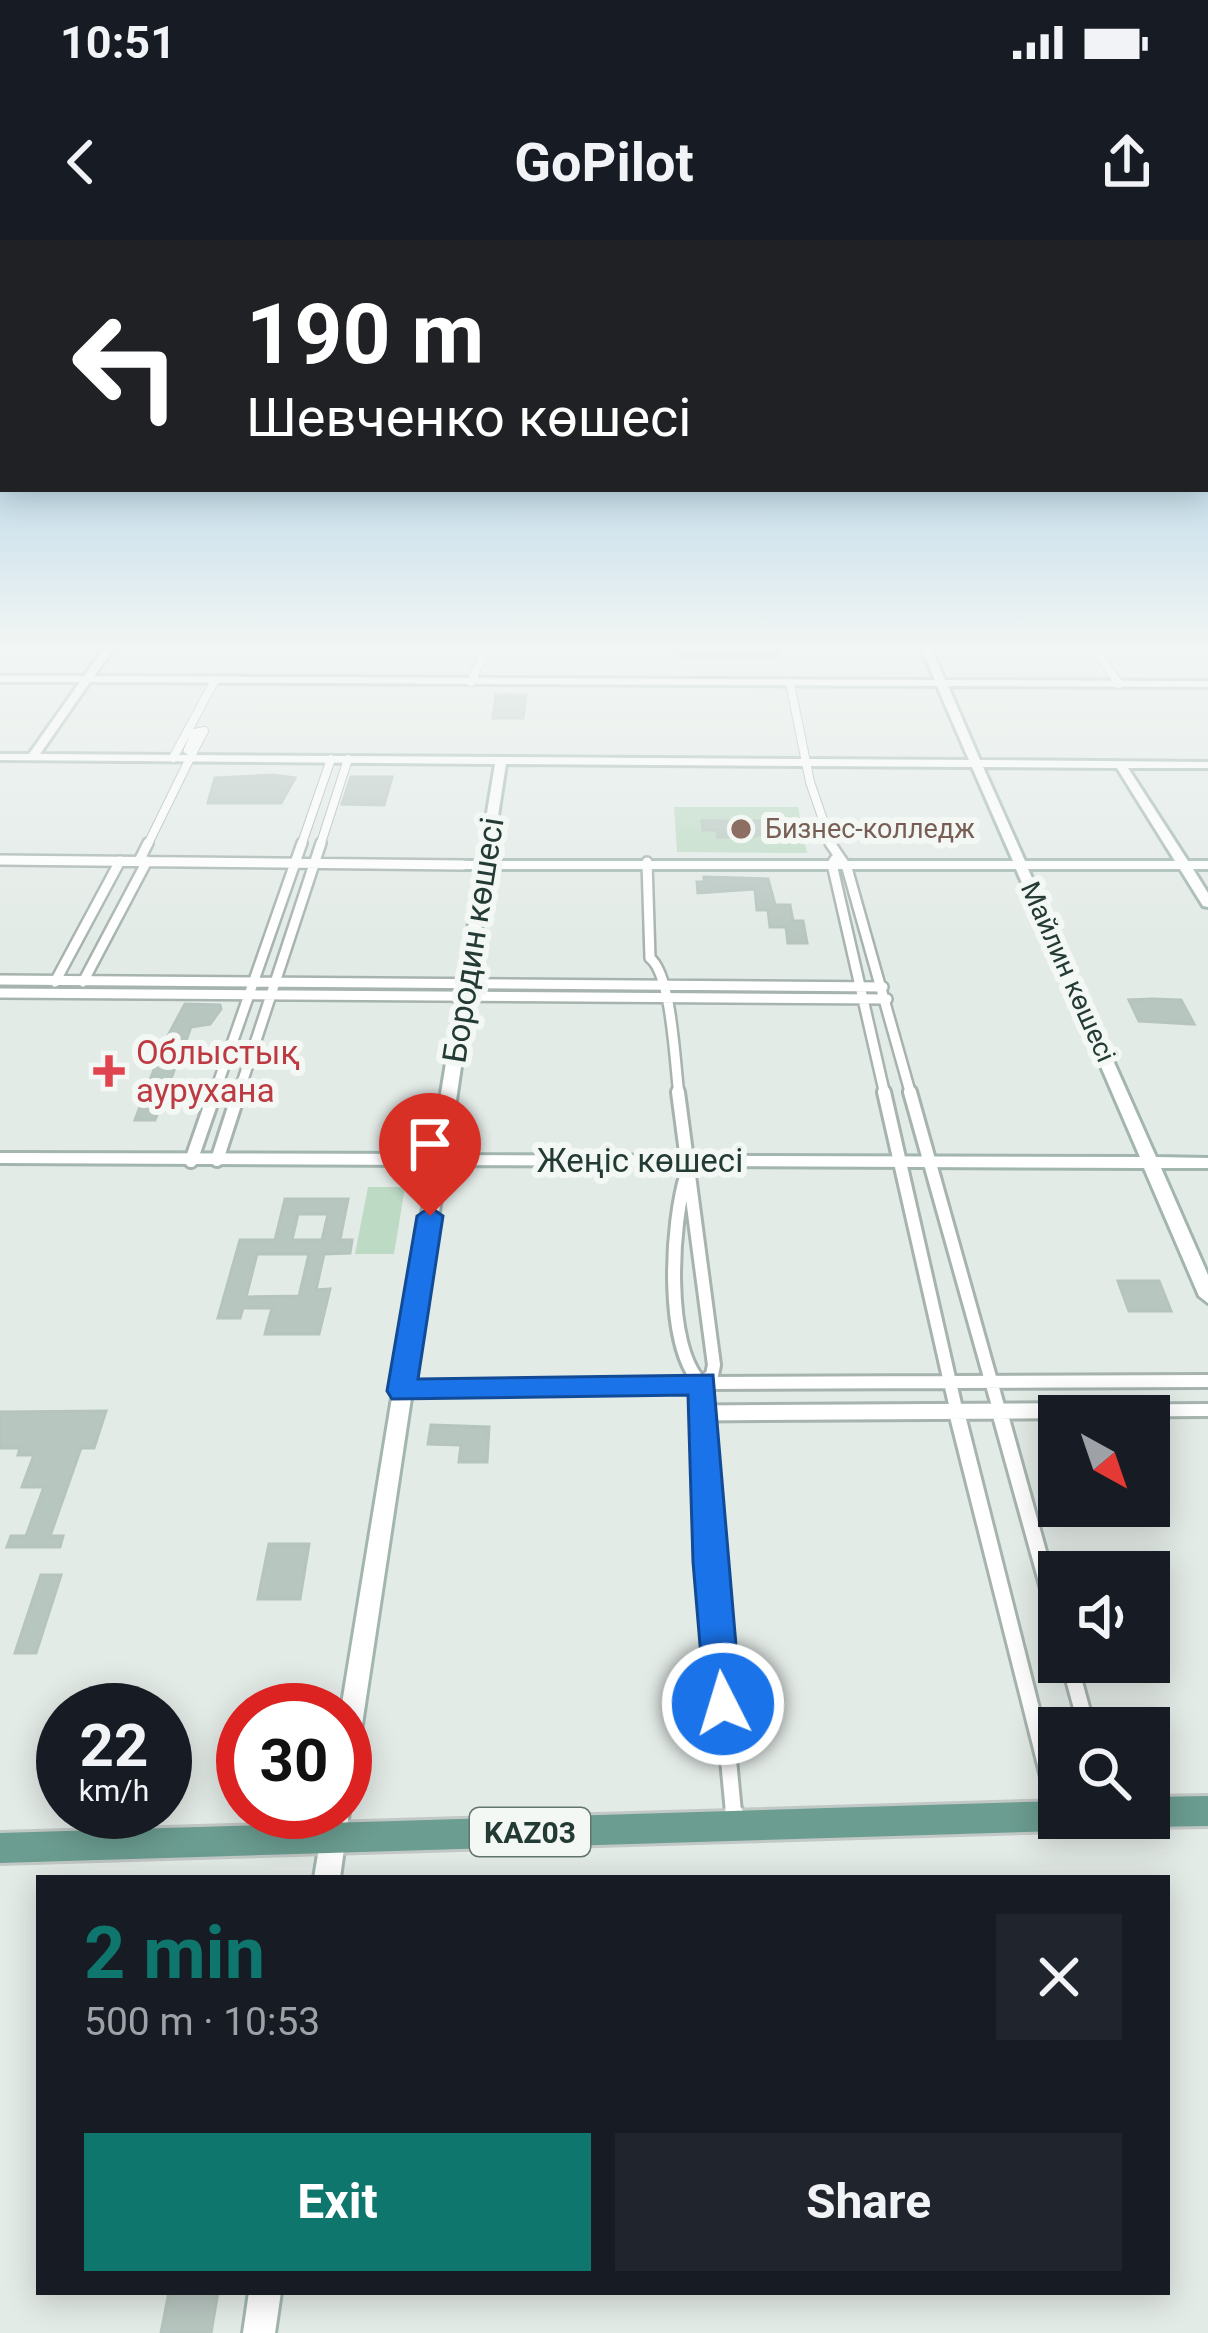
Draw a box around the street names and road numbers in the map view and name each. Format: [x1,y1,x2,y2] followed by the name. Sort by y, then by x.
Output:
[434,815,512,1065] street label: Бородин көшесі
[1014,877,1122,1067] street label: Майлин көшесі
[537,1141,743,1180] street label: Жеңіс көшесі
[470,1808,590,1856] road number: KАZ03

